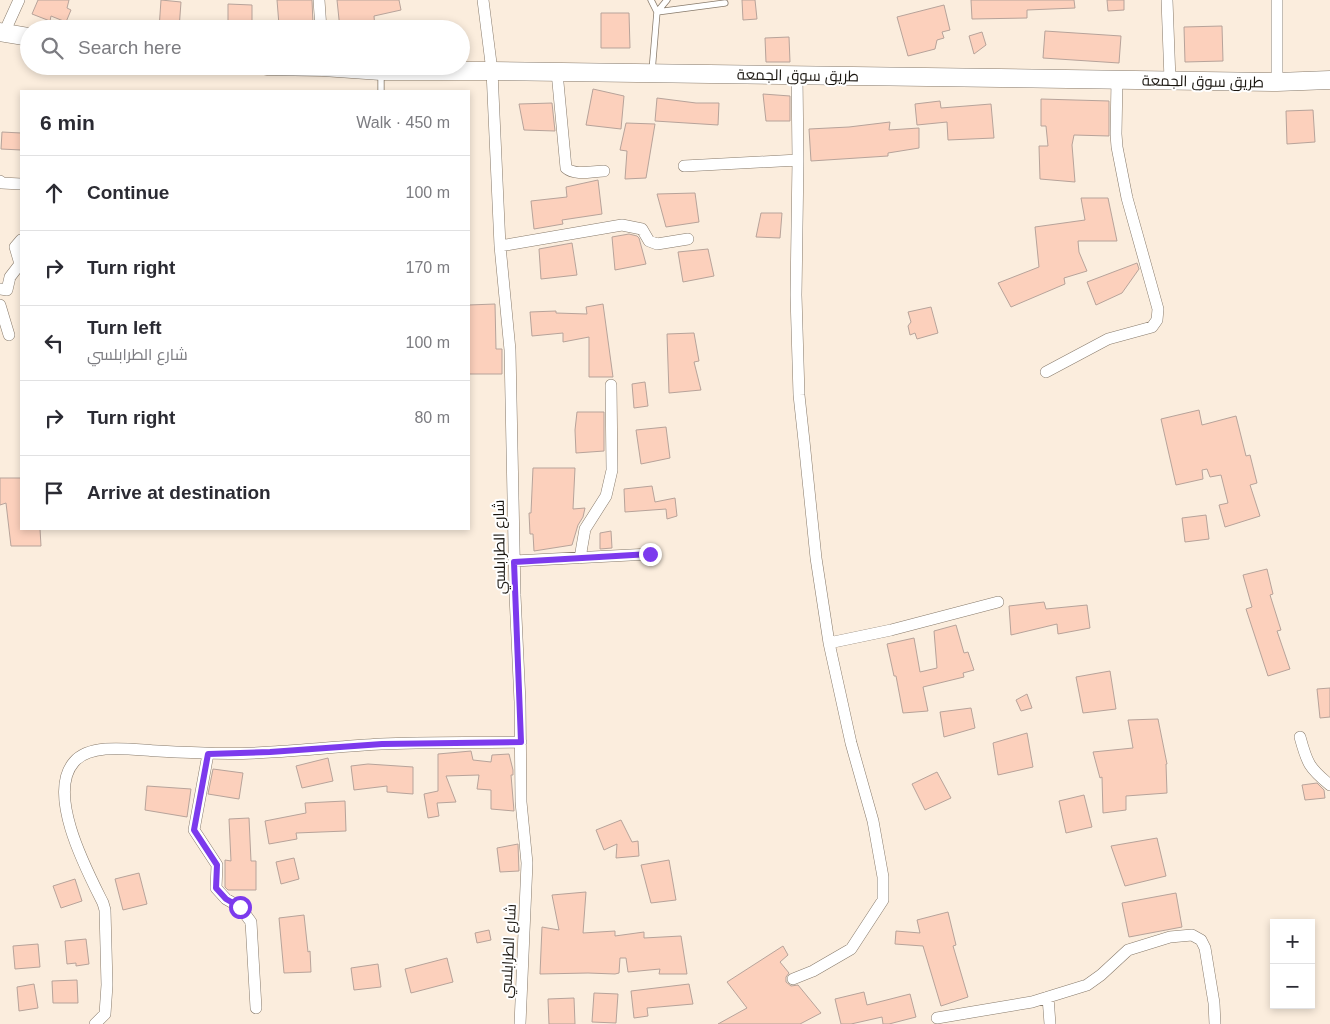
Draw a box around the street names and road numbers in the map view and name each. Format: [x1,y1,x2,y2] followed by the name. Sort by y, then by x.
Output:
[737,65,859,87] street label: طريق سوق الجمعة
[1142,71,1264,93] street label: طريق سوق الجمعة
[490,500,512,594] street label: شارع الطرابلسي
[497,903,523,999] street label: شارع الطرابلسي

